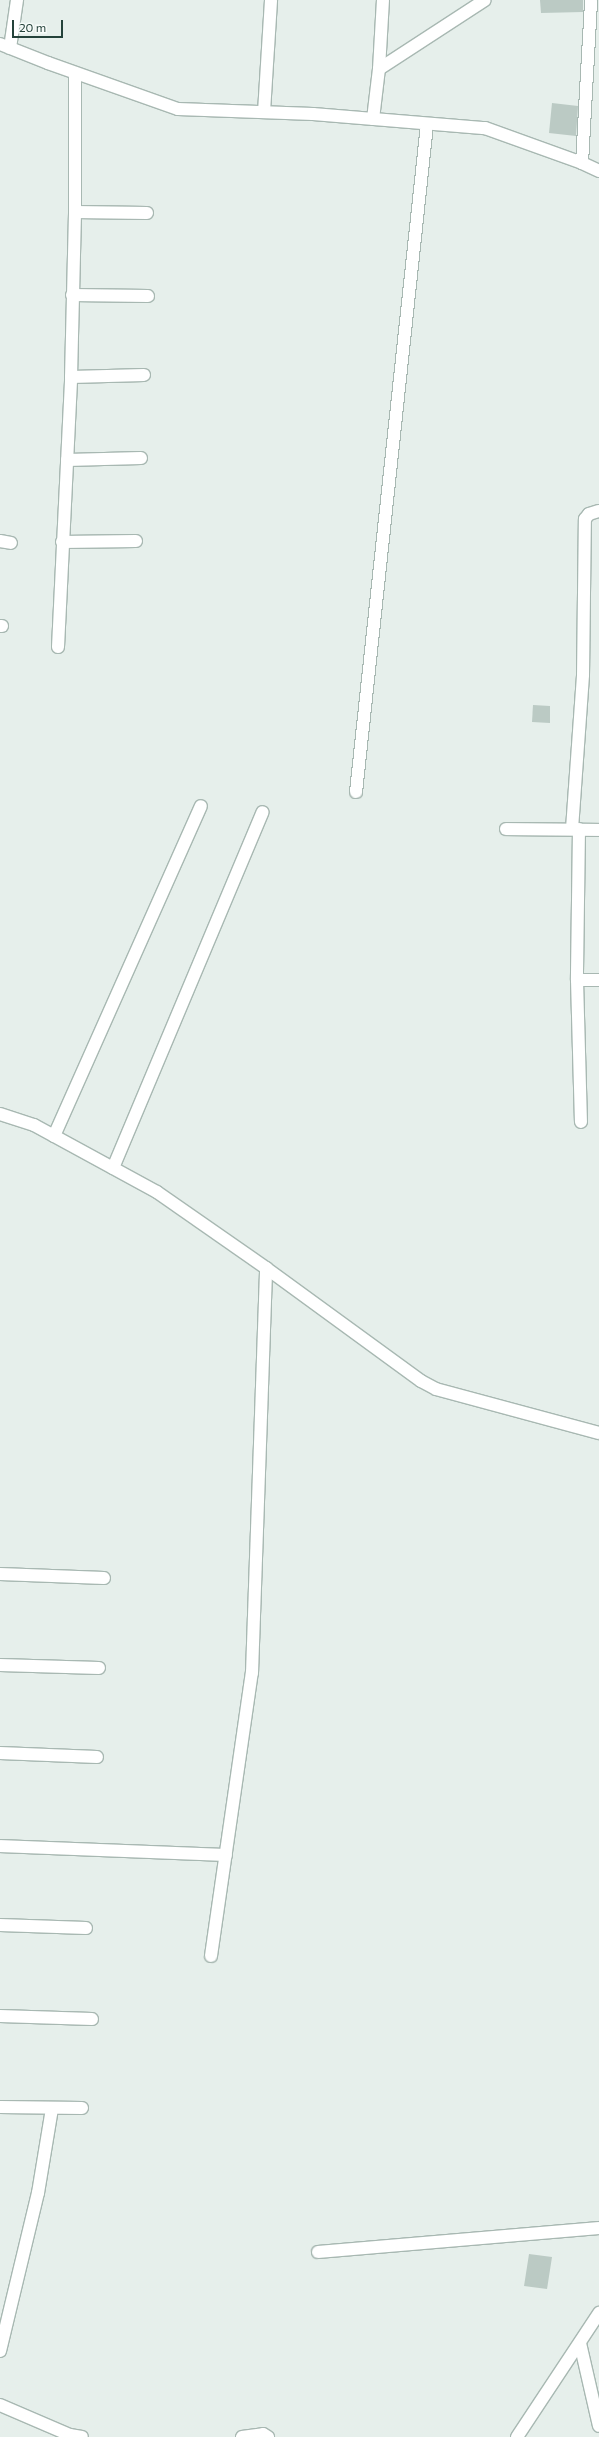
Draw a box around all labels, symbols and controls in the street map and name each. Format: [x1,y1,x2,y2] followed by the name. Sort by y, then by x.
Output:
[14,12,65,38] scale bar
[19,20,46,34] text: 20 m

